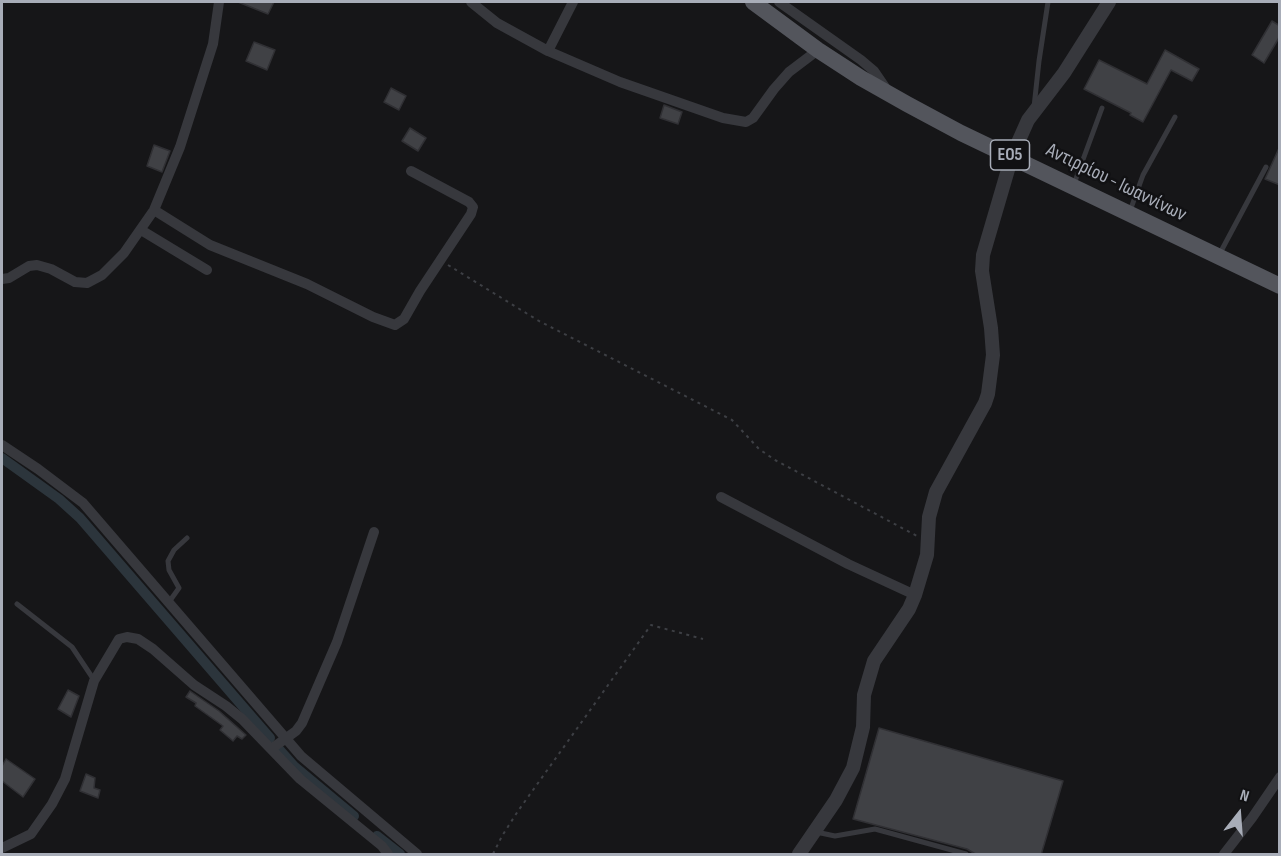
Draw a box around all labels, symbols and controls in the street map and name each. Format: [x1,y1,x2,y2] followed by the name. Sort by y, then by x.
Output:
[1042,139,1190,227] street label: Αντιρρίου - Ιωαννίνων
[990,140,1030,170] road number: ΕΟ5
[1209,784,1269,844] north arrow
[1238,786,1251,807] text: N

